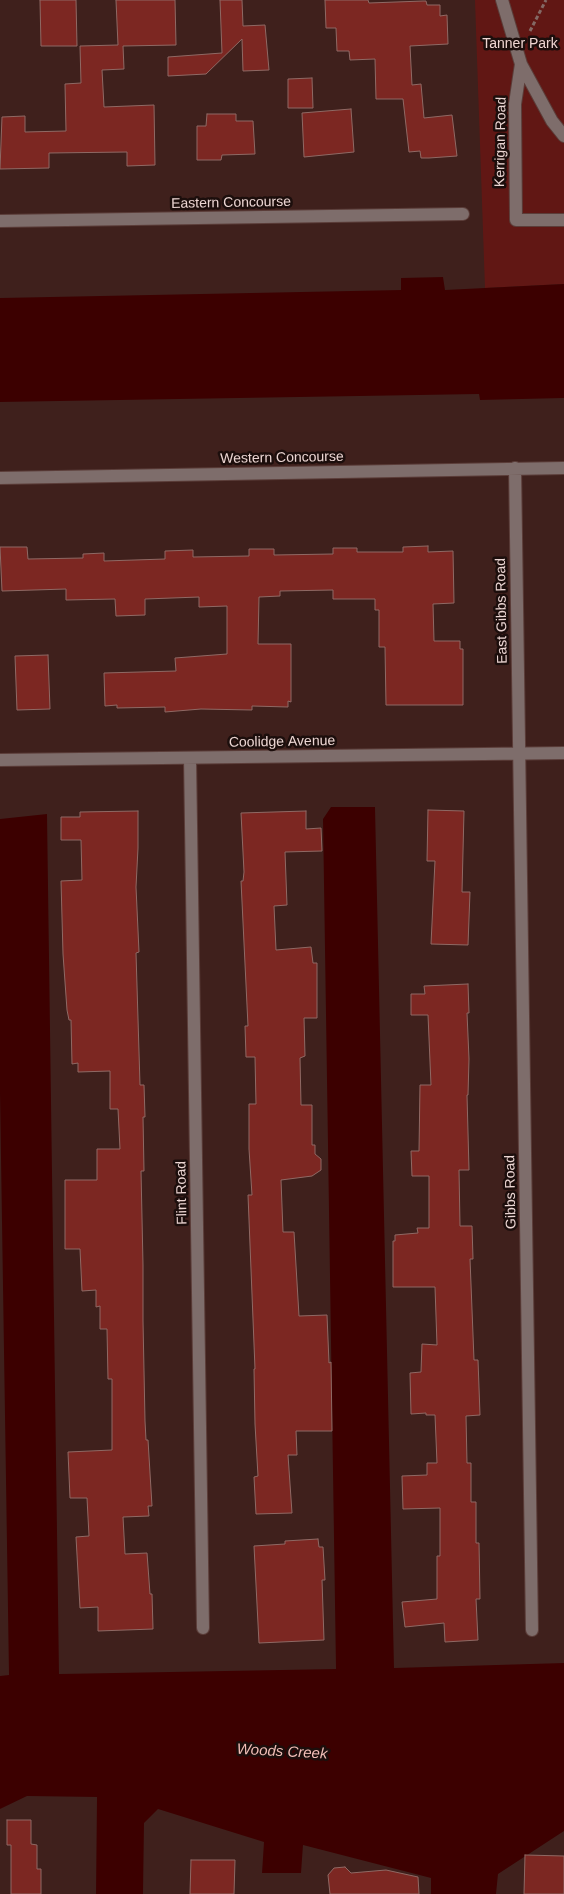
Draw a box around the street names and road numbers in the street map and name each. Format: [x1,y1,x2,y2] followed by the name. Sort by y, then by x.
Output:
[492,97,510,187] street label: Kerrigan Road
[171,194,291,212] street label: Eastern Concourse
[220,449,344,467] street label: Western Concourse
[493,558,511,664] street label: East Gibbs Road
[229,733,335,751] street label: Coolidge Avenue
[502,1155,520,1229] street label: Gibbs Road
[173,1161,191,1225] street label: Flint Road

